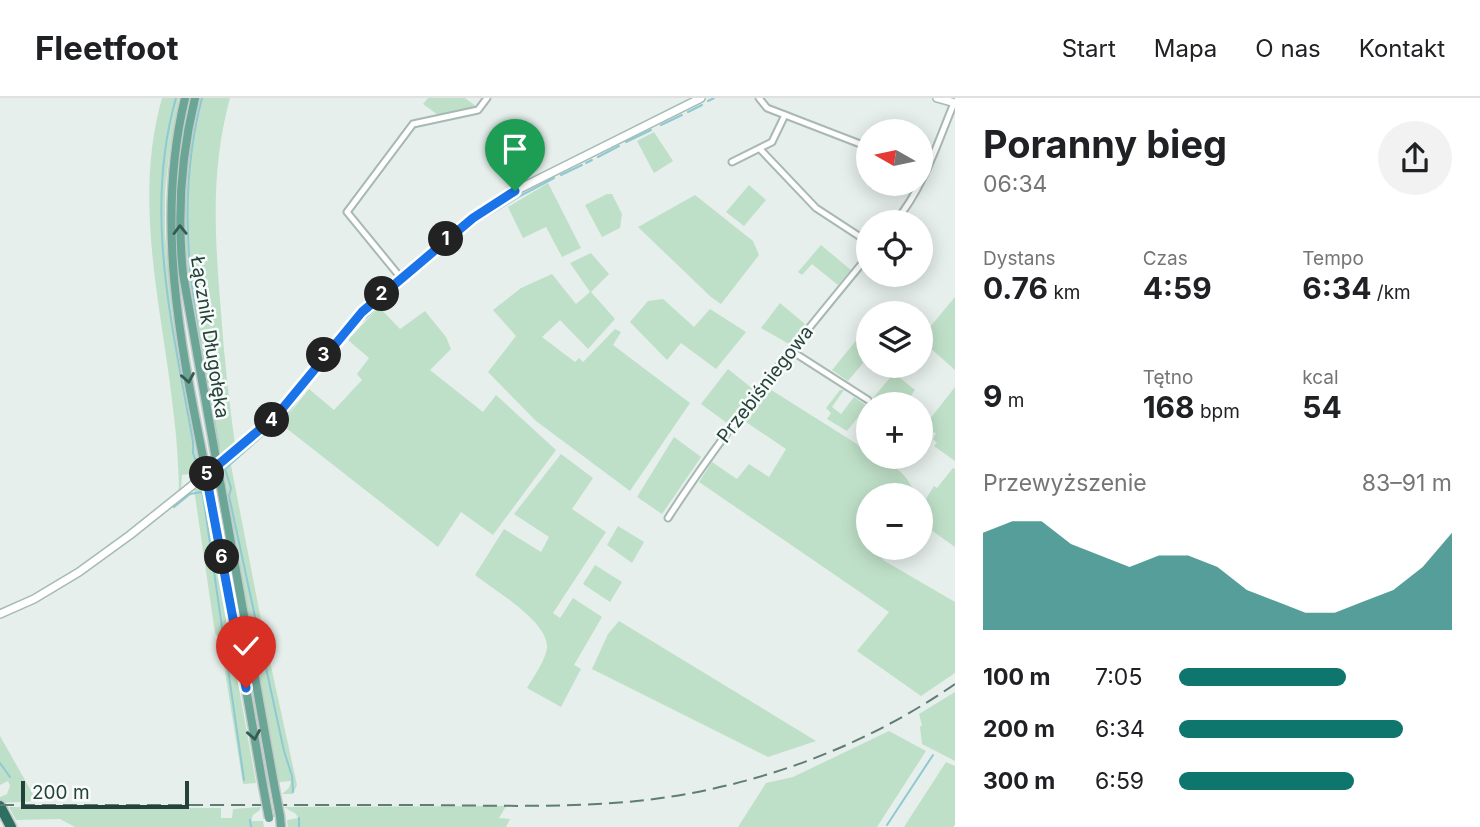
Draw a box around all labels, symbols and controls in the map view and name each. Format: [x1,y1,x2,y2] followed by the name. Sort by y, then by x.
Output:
[35,28,179,68] text: Fleetfoot
[1062,34,1116,63] text: Start
[1154,34,1217,63] text: Mapa
[1255,34,1321,63] text: O nas
[1359,34,1445,63] text: Kontakt
[485,119,545,191] pin
[856,119,933,196] north arrow
[856,119,933,560] map controls
[983,121,1227,167] text: Poranny bieg
[1378,121,1452,195] button: share
[496,130,534,168] icon: arrive
[983,170,1047,198] text: 06:34
[856,210,933,287] button: locate
[428,222,464,256] pin: 1
[172,224,188,234] one-way arrow
[441,227,450,250] text: 1
[983,247,1056,270] text: Dystans
[1143,247,1188,270] text: Czas
[1302,247,1364,270] text: Tempo
[186,254,234,420] street label: Łącznik Długołęka
[983,270,1048,306] text: 0.76
[1143,270,1212,306] text: 4:59
[1302,270,1371,306] text: 6:34
[364,276,400,312] pin: 2
[1048,281,1081,304] text: km
[1371,281,1411,304] text: /km
[376,282,387,305] text: 2
[856,301,933,378] button: layers
[712,321,818,447] street label: Przebiśniegowa
[306,338,342,372] pin: 3
[317,343,330,366] text: 3
[1143,366,1193,389] text: Tętno
[1302,366,1339,389] text: kcal
[180,372,195,384] one-way arrow
[983,378,1002,414] text: 9
[1002,389,1024,412] text: m
[1143,389,1195,425] text: 168
[1302,389,1342,425] text: 54
[856,392,933,469] button: +
[1195,400,1240,423] text: bpm
[254,402,290,438] pin: 4
[265,408,278,431] text: 4
[190,456,224,492] pin: 5
[200,462,213,485] text: 5
[983,469,1147,497] text: Przewyższenie
[1362,469,1452,497] text: 83–91 m
[856,483,933,560] button: −
[204,540,240,574] pin: 6
[215,545,228,568] text: 6
[216,616,276,688] pin
[227,627,265,665] icon: check
[983,663,1050,691] text: 100 m
[1095,663,1142,691] text: 7:05
[983,715,1055,743] text: 200 m
[1095,715,1145,743] text: 6:34
[246,729,261,741] one-way arrow
[983,767,1055,795] text: 300 m
[1095,767,1144,795] text: 6:59
[21,778,189,810] scale bar
[32,781,90,804] text: 200 m

